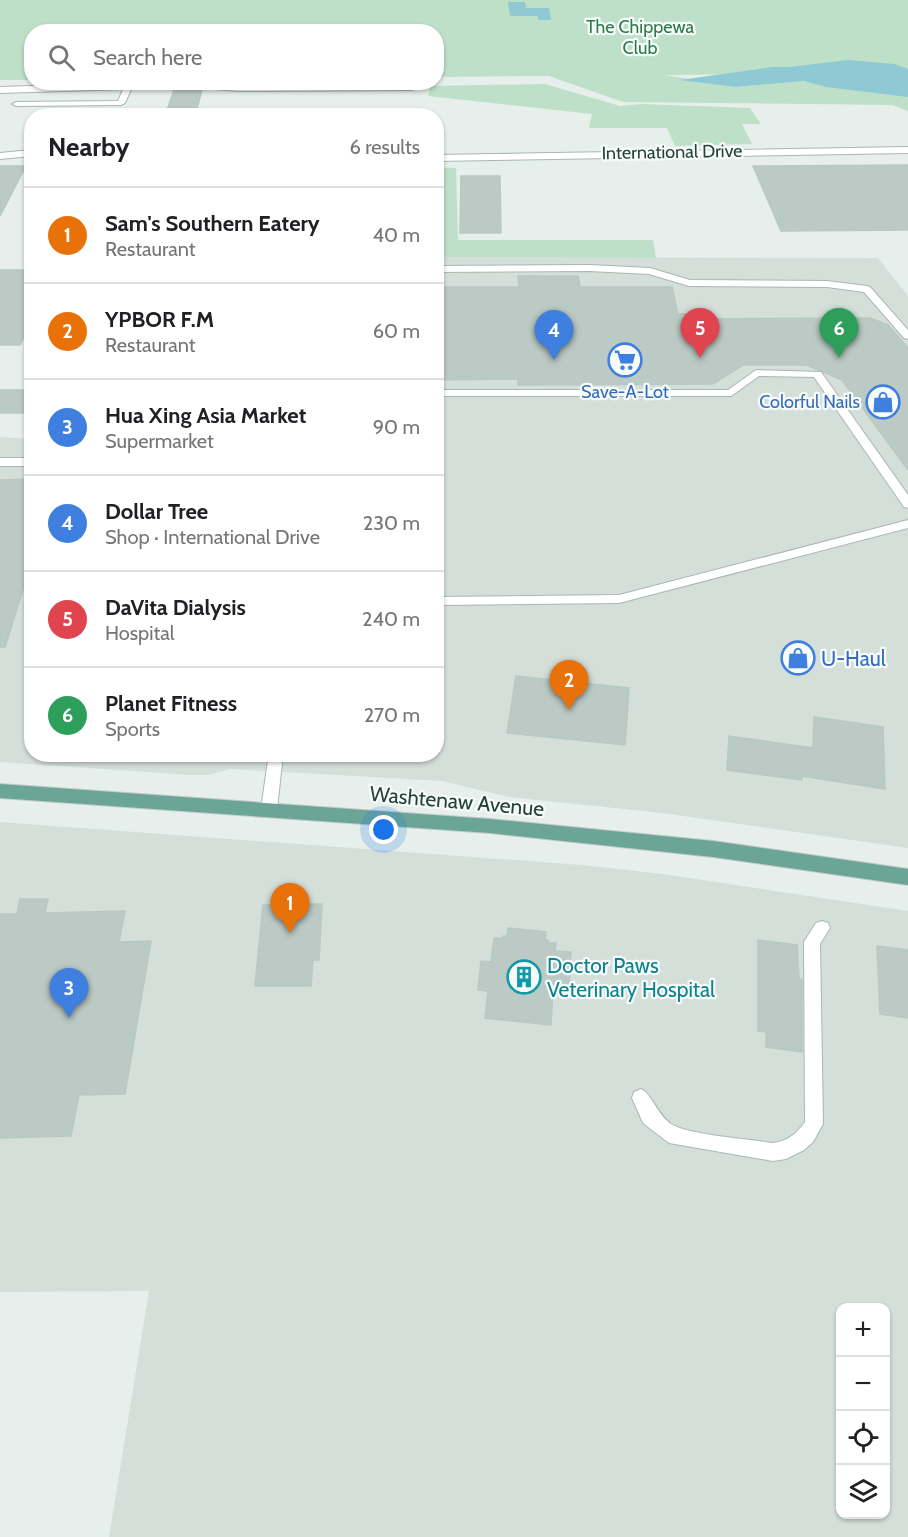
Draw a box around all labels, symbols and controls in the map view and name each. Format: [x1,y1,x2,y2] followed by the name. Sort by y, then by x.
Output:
[586,16,694,59] park label: The Chippewa Club
[24,24,444,90] search box
[45,41,78,74] icon: search
[93,44,202,71] text: Search here
[48,131,129,163] text: Nearby
[349,135,420,159] text: 6 results
[601,140,743,164] street label: International Drive
[105,210,320,237] text: Sam's Southern Eatery
[64,223,71,247] text: 1
[372,223,420,247] text: 40 m
[105,237,196,261] text: Restaurant
[105,306,214,333] text: YPBOR F.M
[680,308,720,358] pin: 5
[820,308,858,358] pin: 6
[534,310,574,360] pin: 4
[62,319,73,343] text: 2
[373,319,420,343] text: 60 m
[105,333,196,357] text: Restaurant
[607,342,643,378] supermarket icon: Save-A-Lot
[581,381,669,403] place label: Save-A-Lot
[865,384,901,420] shop icon: Colorful Nails
[759,391,860,413] place label: Colorful Nails
[105,402,306,429] text: Hua Xing Asia Market
[62,415,73,439] text: 3
[373,415,420,439] text: 90 m
[105,429,214,453] text: Supermarket
[105,498,208,525] text: Dollar Tree
[61,511,74,535] text: 4
[363,511,420,535] text: 230 m
[105,525,320,549] text: Shop · International Drive
[105,594,246,621] text: DaVita Dialysis
[62,607,73,631] text: 5
[362,607,420,631] text: 240 m
[105,621,175,645] text: Hospital
[780,640,816,676] shop icon: U-Haul
[821,646,886,671] place label: U-Haul
[550,660,588,710] pin: 2
[105,690,237,717] text: Planet Fitness
[62,703,73,727] text: 6
[364,703,420,727] text: 270 m
[105,717,160,741] text: Sports
[369,781,545,821] street label: Washtenaw Avenue
[369,815,398,844] your location
[270,884,310,933] pin: 1
[547,953,715,1002] place label: Doctor Paws Veterinary Hospital
[506,959,542,995] building icon: Doctor Paws Veterinary Hospital
[50,968,88,1018] pin: 3
[836,1303,890,1519] map controls
[836,1303,890,1357] button: +
[836,1357,890,1411] button: −
[836,1411,890,1465] button: locate
[836,1465,890,1519] button: layers

